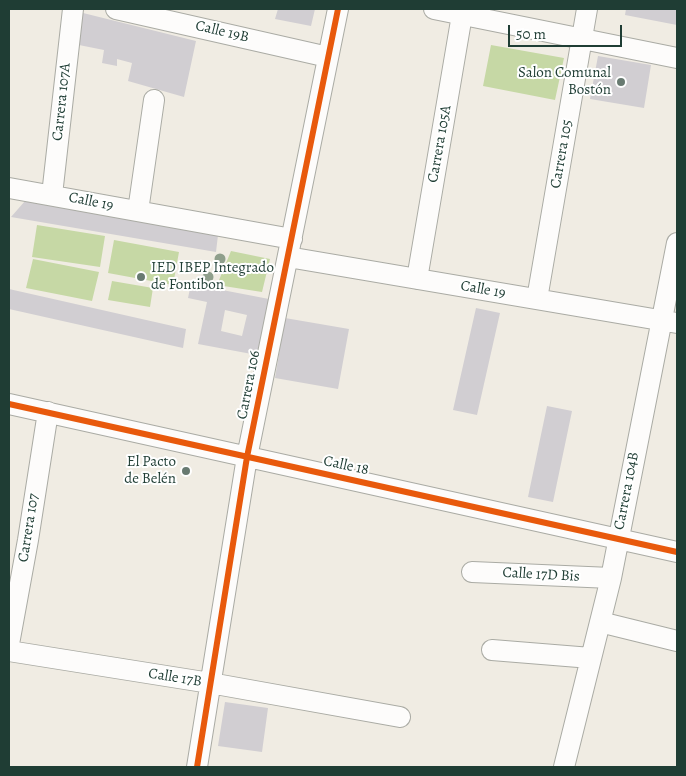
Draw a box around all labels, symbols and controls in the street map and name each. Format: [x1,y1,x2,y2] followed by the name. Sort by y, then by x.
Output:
[511,15,625,47] scale bar
[194,17,250,47] street label: Calle 19B
[516,24,546,44] text: 50 m
[49,62,75,142] street label: Carrera 107A
[518,64,611,99] place label: Salon Comunal Bostón
[615,76,627,88] marker: Salon Comunal Bostón
[424,104,456,184] street label: Carrera 105A
[547,118,577,190] street label: Carrera 105
[67,189,115,215] street label: Calle 19
[151,259,274,294] place label: IED IBEP Integrado de Fontibon
[135,271,147,283] marker: IED IBEP Integrado de Fontibon
[459,277,507,303] street label: Calle 19
[233,349,265,421] street label: Carrera 106
[611,451,643,531] street label: Carrera 104B
[322,452,370,480] street label: Calle 18
[124,453,176,488] place label: El Pacto de Belén
[180,465,192,477] marker: El Pacto de Belén
[15,492,43,564] street label: Carrera 107
[502,564,580,586] street label: Calle 17D Bis
[147,665,203,691] street label: Calle 17B

